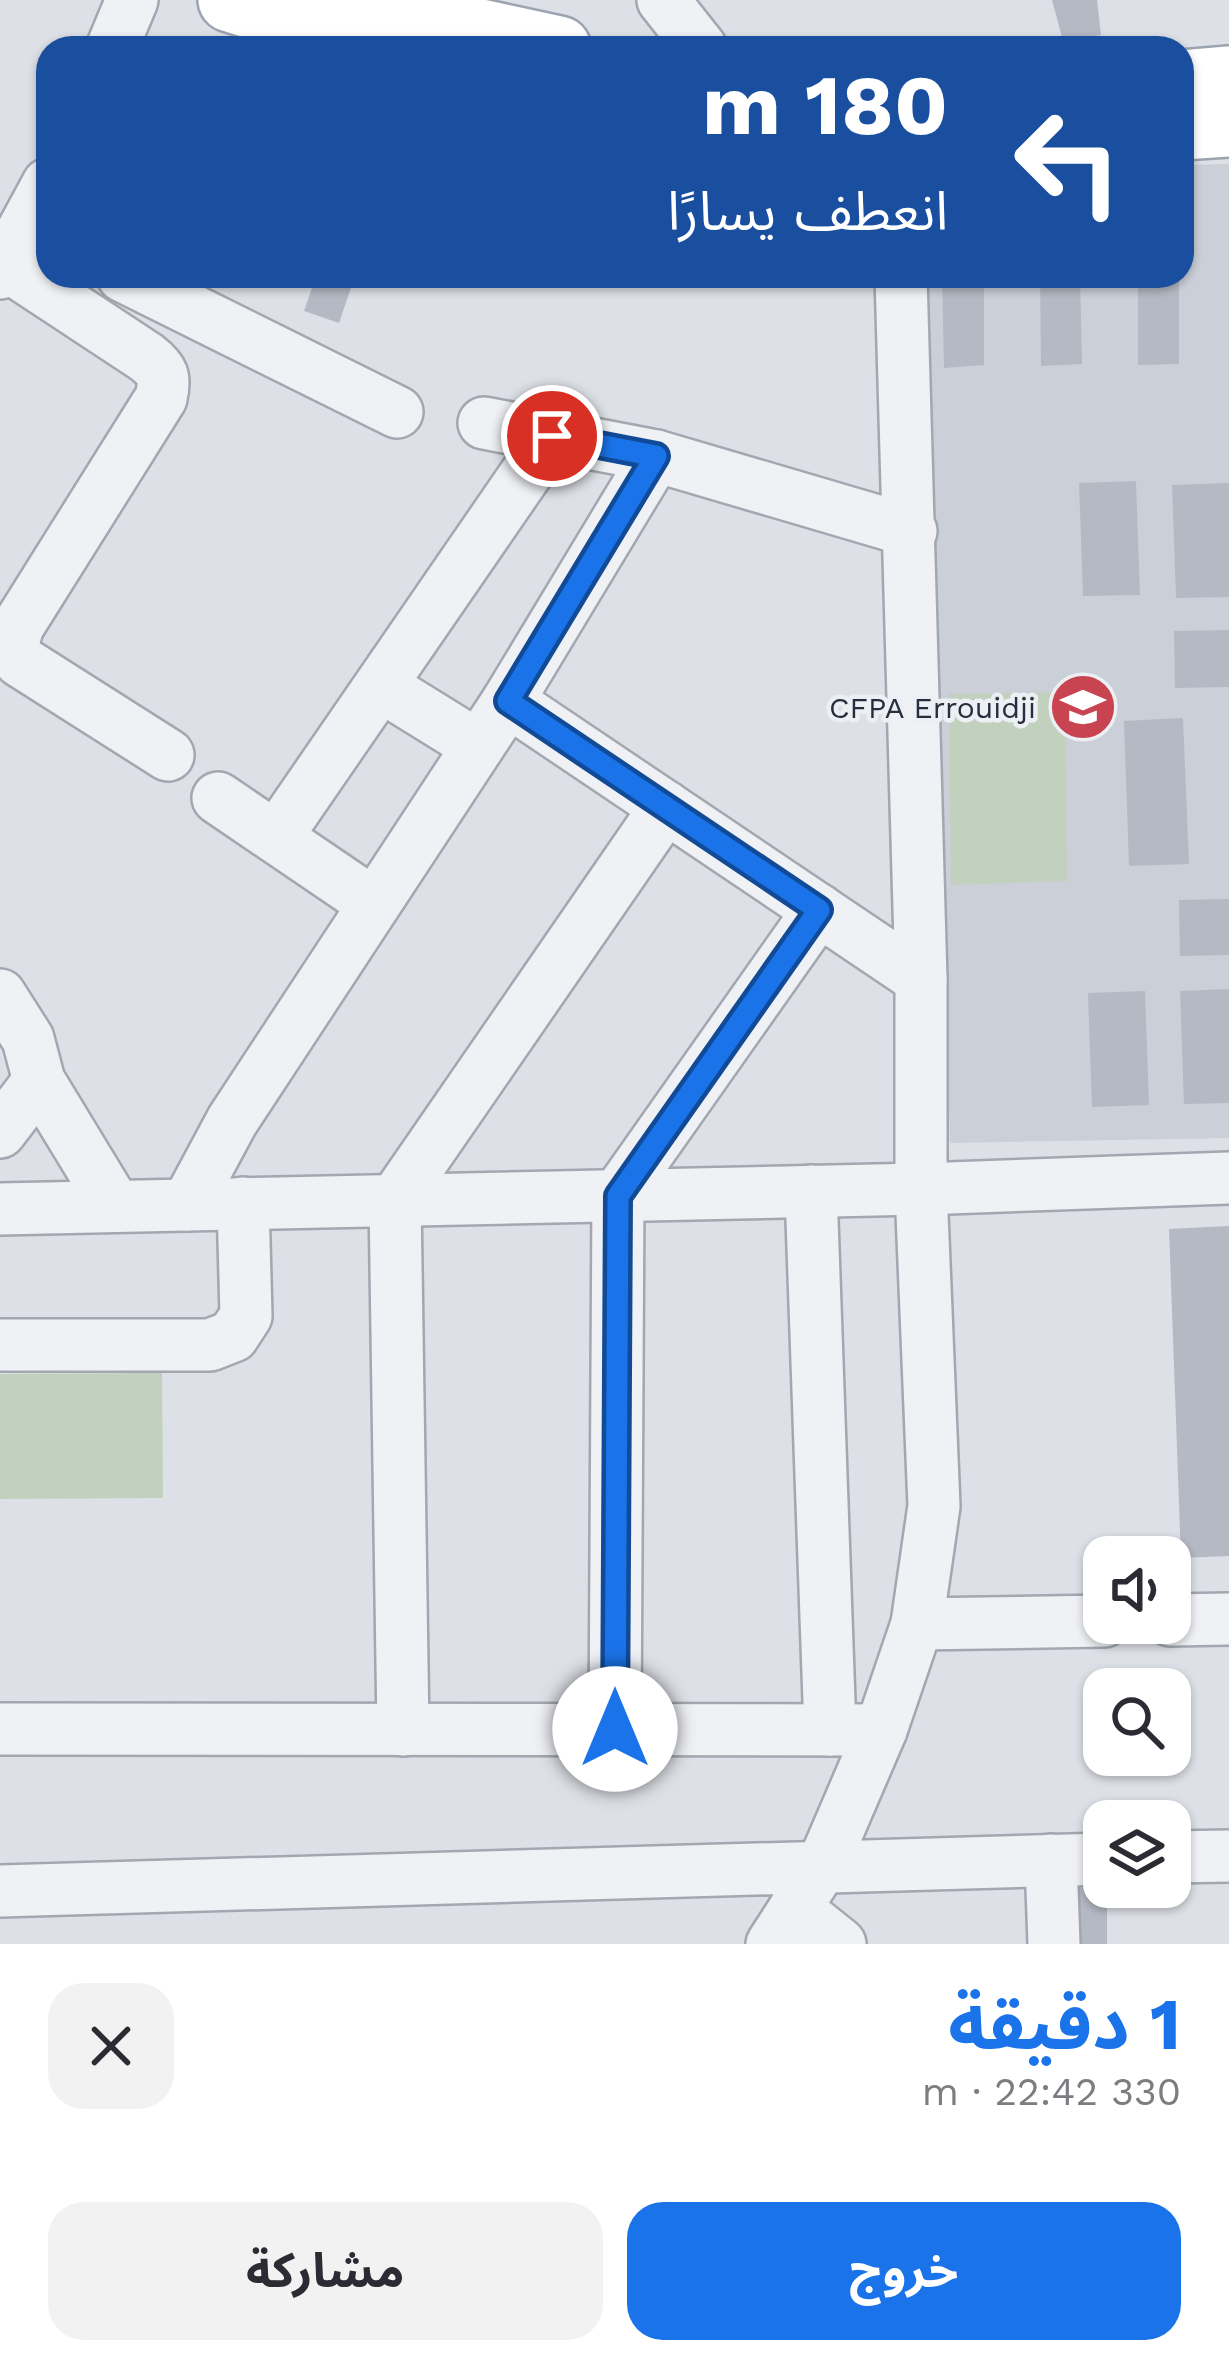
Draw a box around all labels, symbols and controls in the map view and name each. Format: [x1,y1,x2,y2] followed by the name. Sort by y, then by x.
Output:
[702,56,948,154] text: 180 m
[990,84,1146,240] icon: left
[667,180,948,243] text: انعطف يسارًا
[501,385,603,487] pin
[519,403,585,469] icon: arrive
[1048,672,1118,742] school or university icon: CFPA Errouidji
[829,690,1036,725] place label: CFPA Errouidji
[1083,1536,1191,1908] map controls
[1083,1536,1191,1644] button: sound
[552,1666,678,1792] position arrow
[1083,1668,1191,1776] button: search
[1083,1800,1191,1908] button: layers
[948,1982,1181,2066] text: 1 دقيقة
[48,1983,174,2109] button: close
[922,2069,1181,2114] text: 330 m · 22:42
[48,2202,603,2340] button: مشاركة
[627,2202,1181,2340] button: خروج

